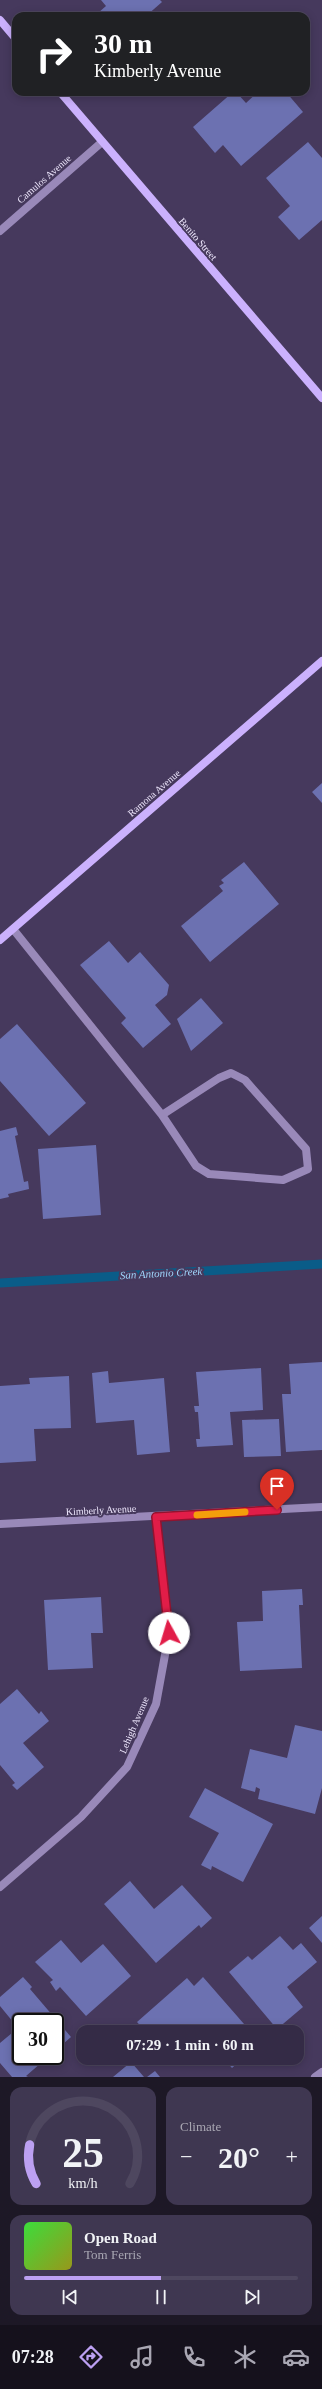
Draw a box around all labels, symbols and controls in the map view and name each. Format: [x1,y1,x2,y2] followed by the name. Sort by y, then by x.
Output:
[28,28,80,80] icon: right
[94,28,152,59] text: 30 m
[94,61,221,81] text: Kimberly Avenue
[15,152,74,205] street label: Camulos Avenue
[177,216,220,263] street label: Benito Street
[126,767,183,819] street label: Ramona Avenue
[119,1265,204,1281] water label: San Antonio Creek
[260,1469,294,1510] pin
[266,1475,288,1497] icon: arrive
[65,1503,137,1517] street label: Kimberly Avenue
[148,1612,190,1654] position arrow
[117,1694,151,1755] street label: Lehigh Avenue
[12,2013,64,2065] speed limit sign: 30
[126,2037,254,2053] text: 07:29 · 1 min · 60 m
[180,2119,221,2134] text: Climate
[62,2130,104,2176] text: 25
[218,2141,260,2174] text: 20°
[180,2144,192,2169] text: −
[286,2144,298,2169] text: +
[68,2175,98,2191] text: km/h
[84,2230,157,2246] text: Open Road
[84,2247,141,2262] text: Tom Ferris
[59,2286,81,2308] icon: previous
[150,2286,172,2308] icon: pause
[241,2286,263,2308] icon: next
[77,2343,105,2371] icon: directions
[128,2343,156,2371] icon: music
[180,2343,208,2371] icon: phone
[231,2343,259,2371] icon: climate
[282,2343,310,2371] icon: car
[12,2347,54,2367] text: 07:28

